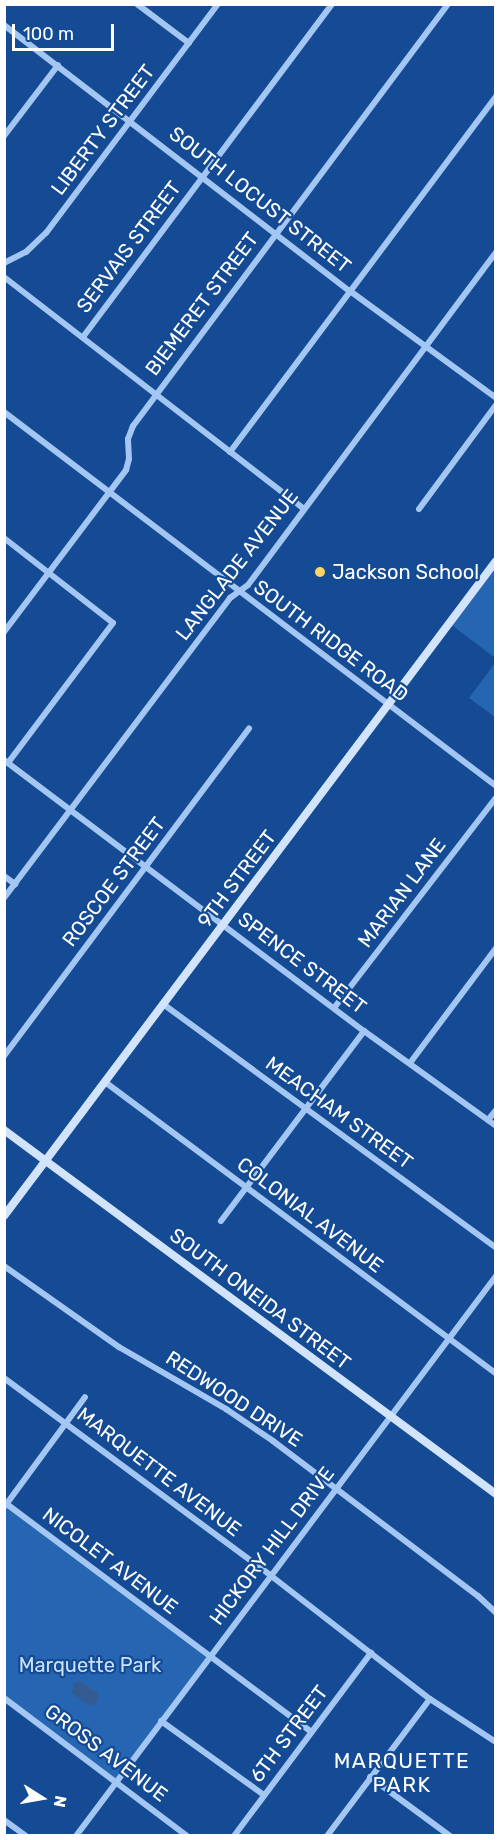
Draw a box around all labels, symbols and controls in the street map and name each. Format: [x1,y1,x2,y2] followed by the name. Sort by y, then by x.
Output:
[15,12,117,50] scale bar
[23,23,74,45] text: 100 m
[46,60,160,200] street label: LIBERTY STREET
[164,122,356,278] street label: SOUTH LOCUST STREET
[72,177,186,317] street label: SERVAIS STREET
[140,228,264,380] street label: BIEMERET STREET
[170,485,304,645] street label: LANGLADE AVENUE
[332,560,479,584] place label: Jackson School
[313,565,327,579] marker: Jackson School
[249,575,413,707] street label: SOUTH RIDGE ROAD
[58,813,170,951] street label: ROSCOE STREET
[193,826,281,932] street label: 9TH STREET
[353,834,451,952] street label: MARIAN LANE
[233,907,371,1019] street label: SPENCE STREET
[261,1052,417,1174] street label: MEACHAM STREET
[232,1152,388,1278] street label: COLONIAL AVENUE
[165,1223,355,1375] street label: SOUTH ONEIDA STREET
[161,1346,307,1452] street label: REDWOOD DRIVE
[72,1402,246,1542] street label: MARQUETTE AVENUE
[204,1462,340,1630] street label: HICKORY HILL DRIVE
[37,1502,183,1620] street label: NICOLET AVENUE
[19,1653,161,1677] park label: Marquette Park
[245,1681,333,1787] street label: 6TH STREET
[40,1699,172,1807] street label: GROSS AVENUE
[334,1748,470,1798] district label: MARQUETTE PARK
[12,1768,72,1828] north arrow

